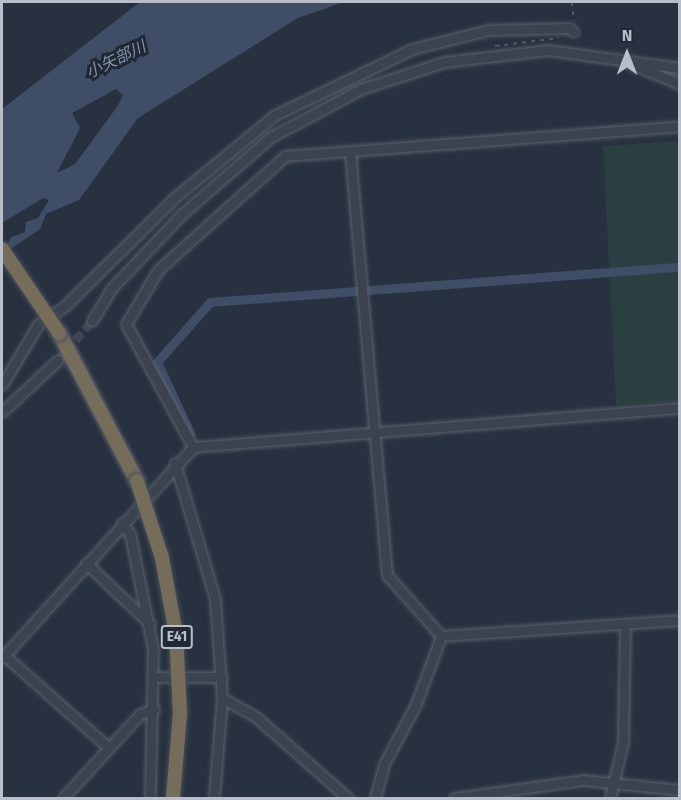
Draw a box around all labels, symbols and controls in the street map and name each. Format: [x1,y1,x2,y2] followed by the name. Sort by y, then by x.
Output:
[597,24,657,84] north arrow
[622,26,632,45] text: N
[83,37,149,83] water label: 小矢部川
[160,626,194,648] road number: E41

